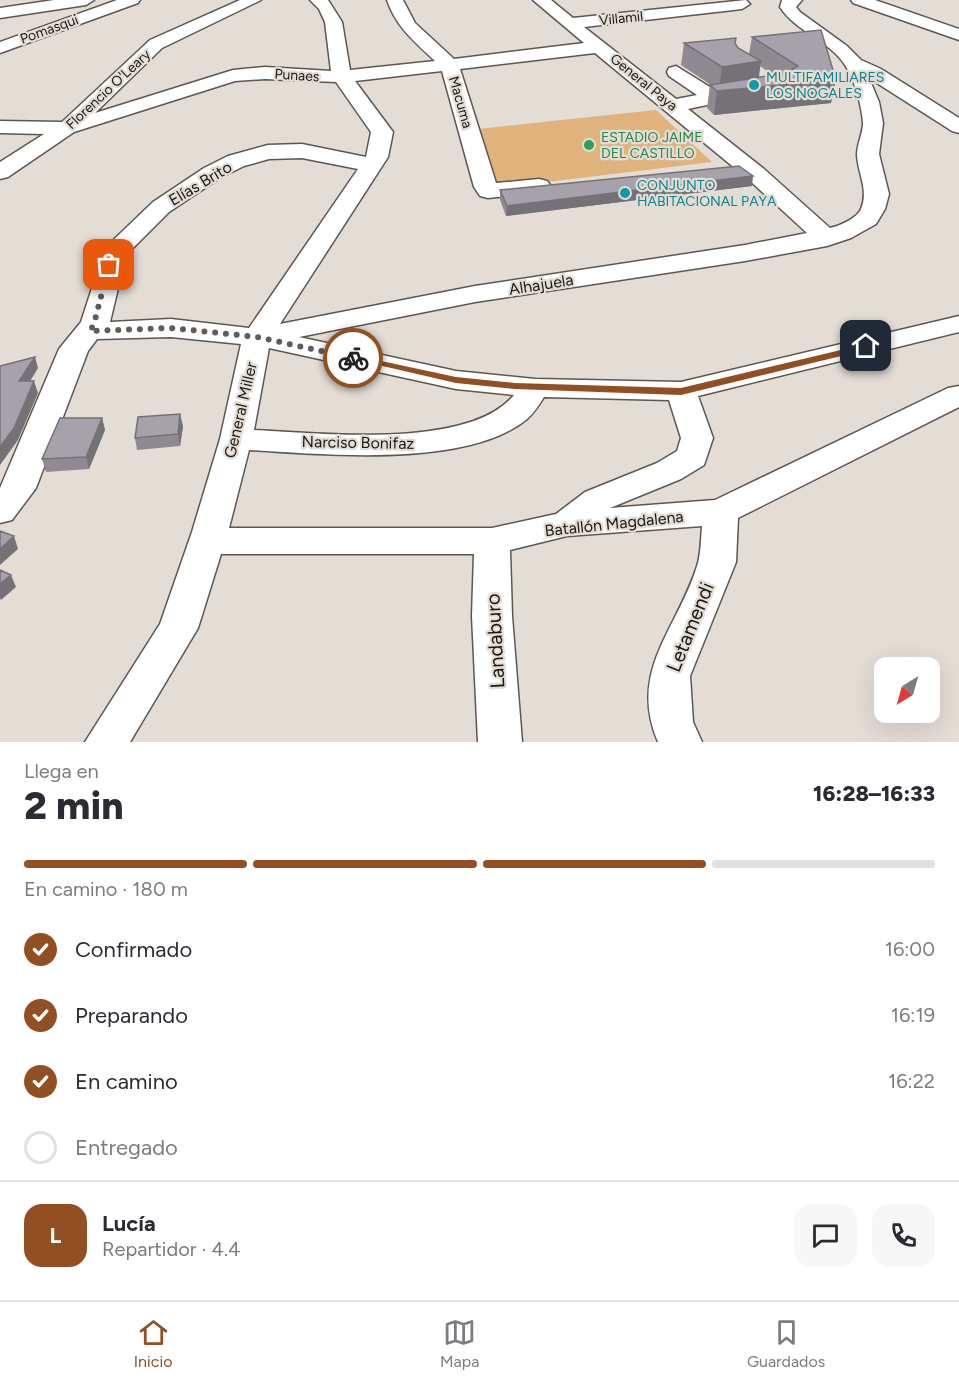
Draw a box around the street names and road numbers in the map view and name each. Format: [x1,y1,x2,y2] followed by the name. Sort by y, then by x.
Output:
[598,8,644,29] street label: Villamil
[18,11,81,48] street label: Pomasqui
[63,45,155,133] street label: Florencio O'Leary
[607,50,681,115] street label: General Paya
[274,65,320,86] street label: Punaes
[445,74,476,130] street label: Macuma
[165,157,235,210] street label: Elías Brito
[507,270,575,299] street label: Alhajuela
[220,360,261,460] street label: General Miller
[302,432,415,453] street label: Narciso Bonifaz
[544,507,684,540] street label: Batallón Magdalena
[661,579,719,675] street label: Letamendi
[481,593,509,689] street label: Landaburo

